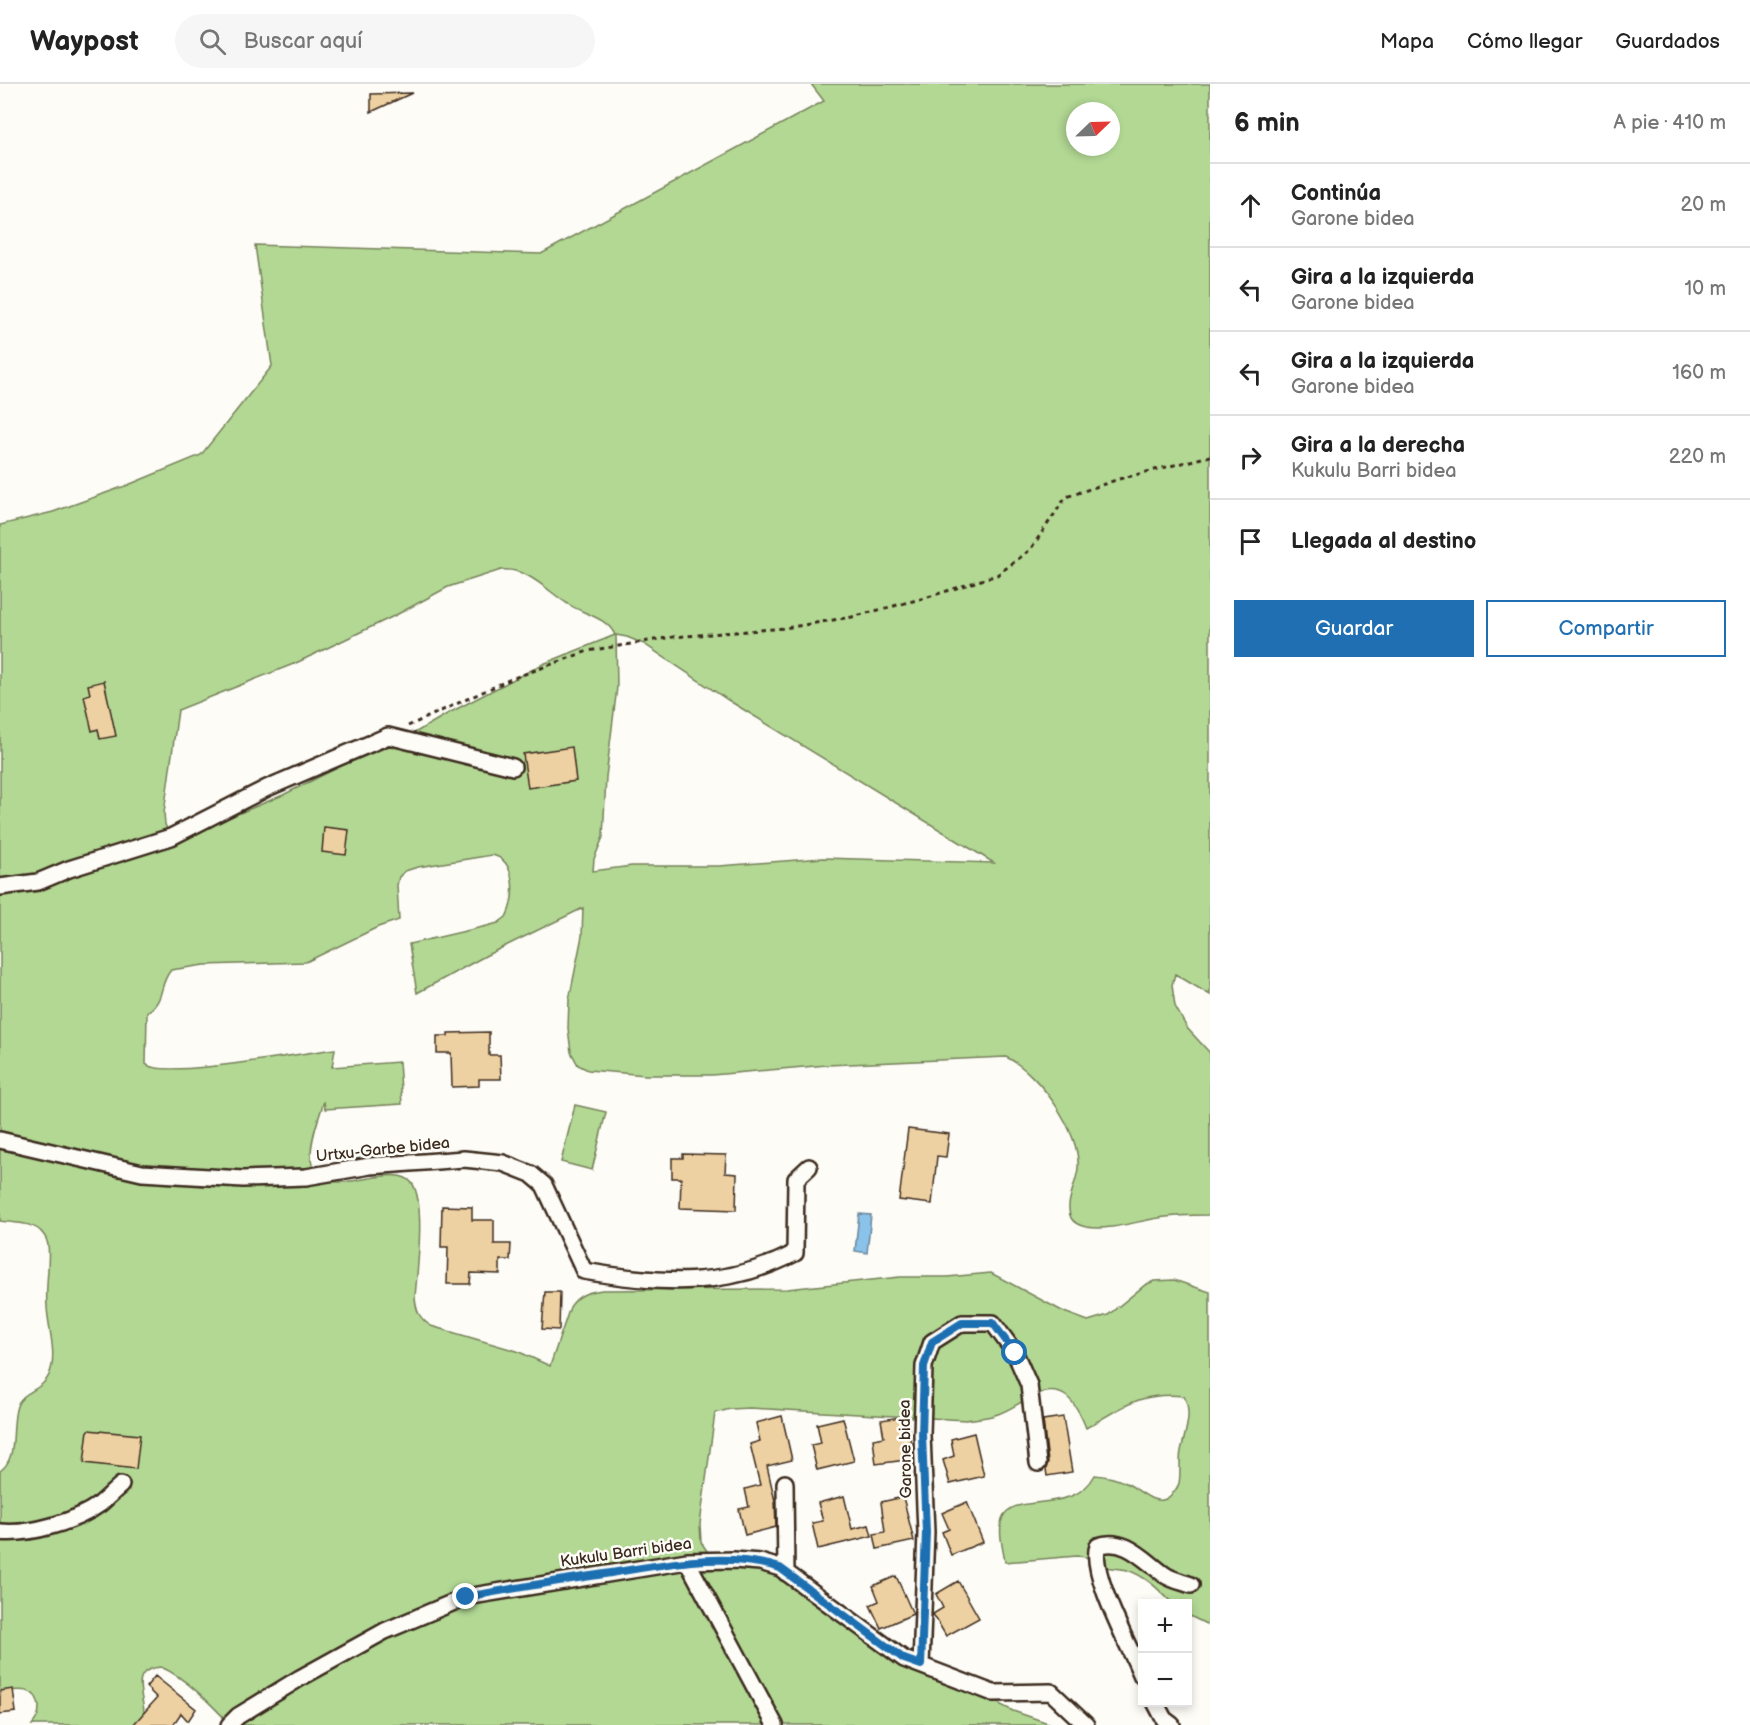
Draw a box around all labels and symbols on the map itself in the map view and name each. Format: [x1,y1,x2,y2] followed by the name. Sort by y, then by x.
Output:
[1066,102,1120,156] north arrow
[315,1134,451,1166] street label: Urtxu-Garbe bidea
[1001,1339,1027,1365] route start
[896,1399,916,1499] street label: Garone bidea
[559,1534,693,1572] street label: Kukulu Barri bidea
[452,1583,478,1609] route end

